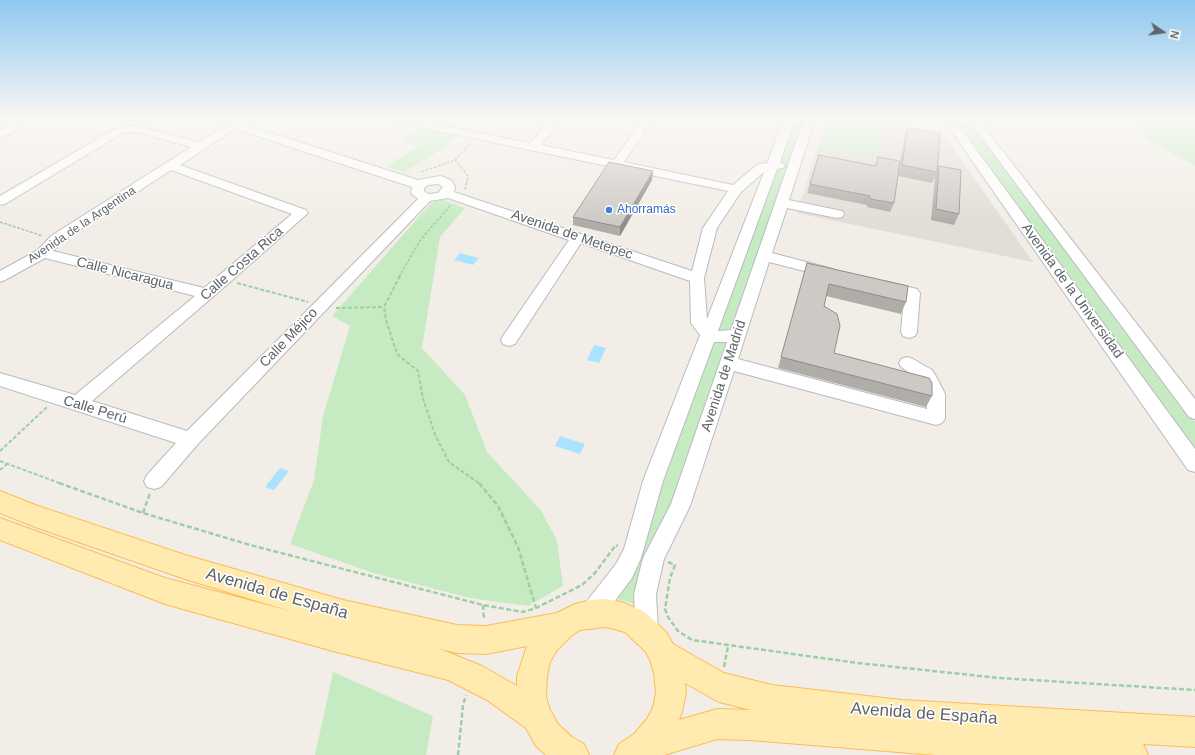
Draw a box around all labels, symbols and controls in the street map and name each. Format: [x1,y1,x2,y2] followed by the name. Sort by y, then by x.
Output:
[1143,12,1183,52] north arrow
[1168,29,1181,40] text: N
[25,183,139,267] street label: Avenida de la Argentina
[617,203,676,217] place label: Ahorramás
[604,205,614,215] marker: Ahorramás
[509,206,635,264] street label: Avenida de Metepec
[1017,220,1127,362] street label: Avenida de la Universidad
[197,223,287,305] street label: Calle Costa Rica
[75,254,175,294] street label: Calle Nicaragua
[256,305,322,371] street label: Calle Méjico
[698,318,750,434] street label: Avenida de Madrid
[61,392,129,428] street label: Calle Perú
[203,564,351,624] street label: Avenida de España
[850,699,998,729] street label: Avenida de España

